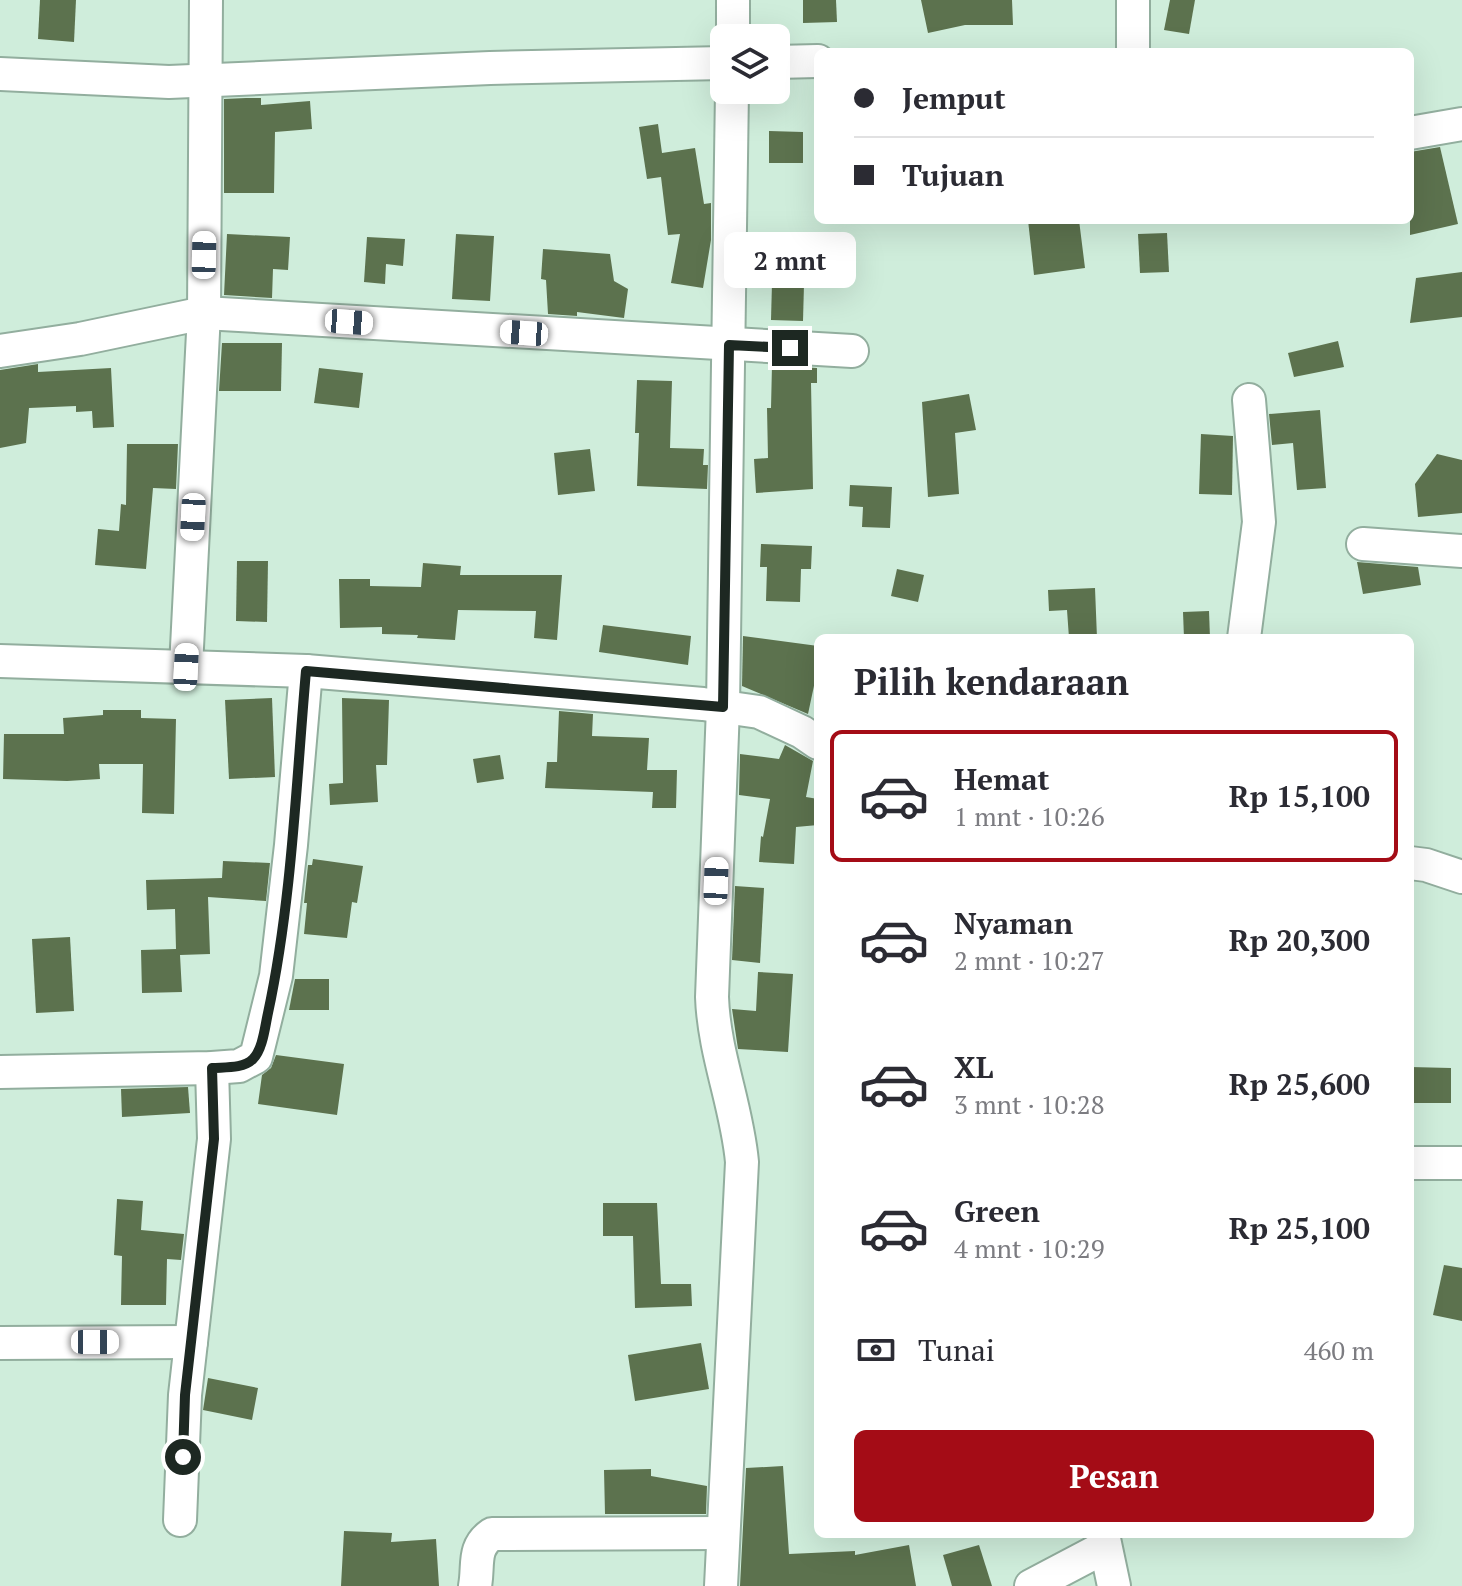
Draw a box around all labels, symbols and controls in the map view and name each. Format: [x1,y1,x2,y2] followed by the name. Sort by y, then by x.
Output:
[710,24,790,104] map controls
[710,24,790,104] button: layers
[902,78,1006,118] text: Jemput
[902,155,1004,195] text: Tujuan
[192,231,216,279] car
[724,232,856,288] callout: 2 mnt
[754,243,826,277] text: 2 mnt
[324,308,374,336] car
[499,319,549,347] car
[772,330,808,366] route end
[180,492,206,542] car
[173,642,199,692] car
[854,658,1129,705] text: Pilih kendaraan
[954,759,1050,799] text: Hemat
[858,760,930,832] icon: car
[1229,776,1370,816] text: Rp 15,100
[954,799,1105,833] text: 1 mnt · 10:26
[703,857,729,905] car
[954,903,1073,943] text: Nyaman
[858,904,930,976] icon: car
[1229,920,1370,960] text: Rp 20,300
[954,943,1105,977] text: 2 mnt · 10:27
[954,1047,993,1087] text: XL
[858,1048,930,1120] icon: car
[1229,1064,1370,1104] text: Rp 25,600
[954,1087,1105,1121] text: 3 mnt · 10:28
[954,1191,1040,1231] text: Green
[858,1192,930,1264] icon: car
[1229,1208,1370,1248] text: Rp 25,100
[954,1231,1105,1265] text: 4 mnt · 10:29
[854,1328,898,1372] icon: cash
[71,1330,119,1354] car
[918,1330,995,1370] text: Tunai
[1304,1333,1374,1367] text: 460 m
[854,1430,1374,1522] button: Pesan
[165,1439,201,1475] route start

